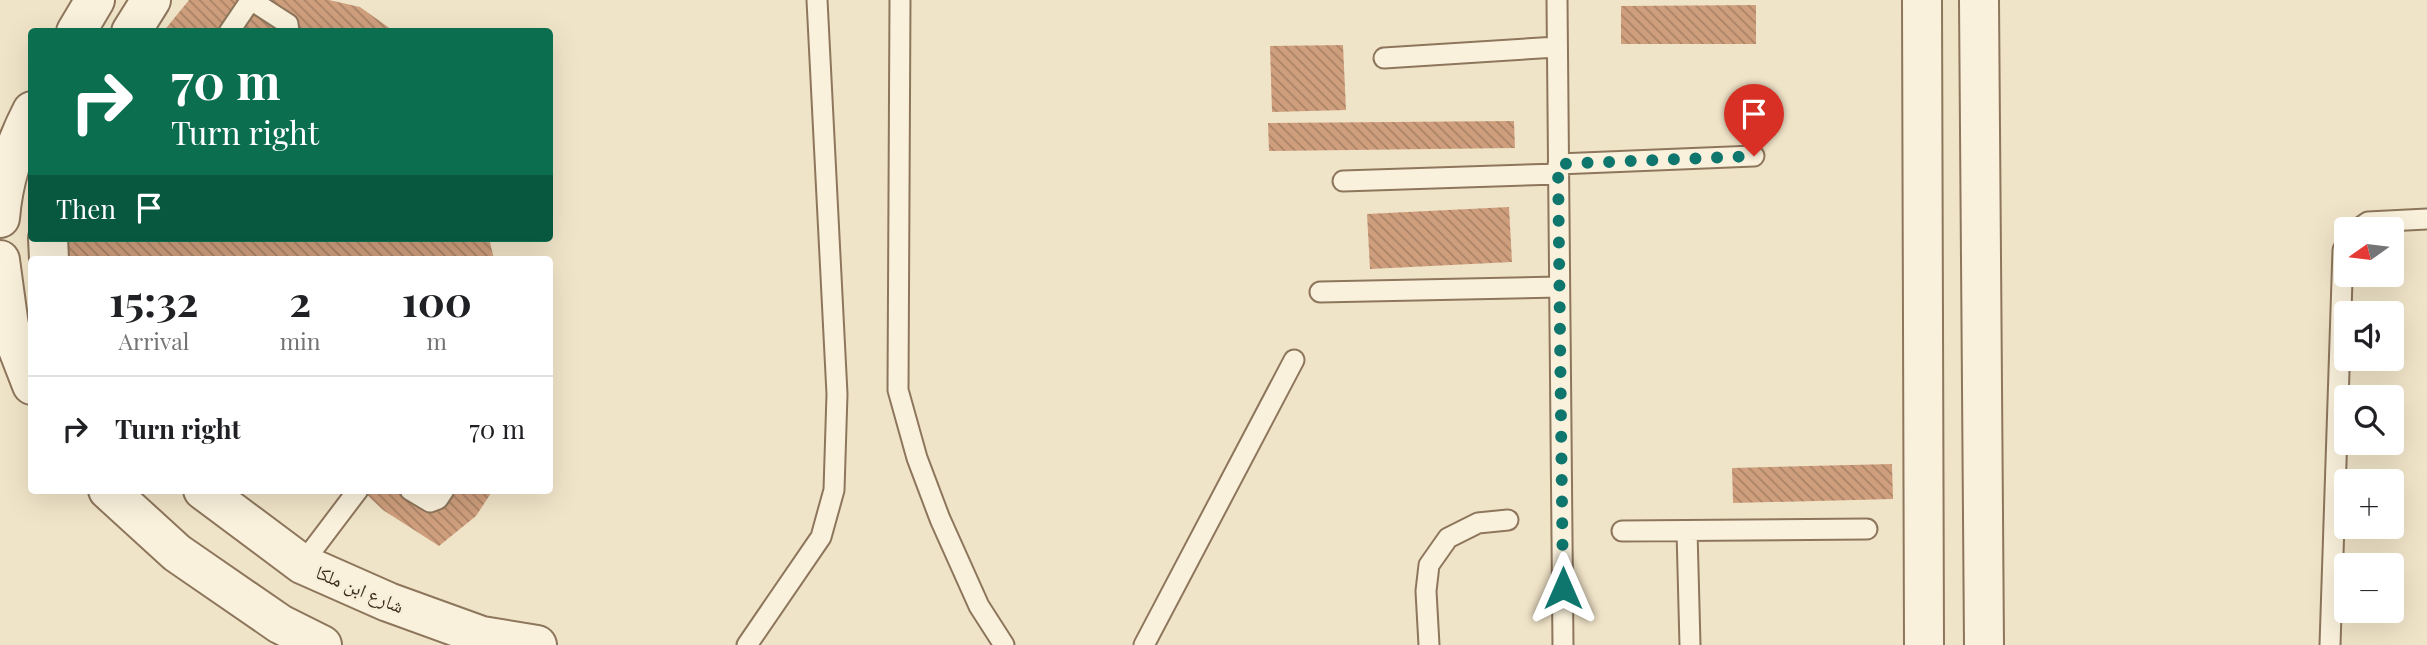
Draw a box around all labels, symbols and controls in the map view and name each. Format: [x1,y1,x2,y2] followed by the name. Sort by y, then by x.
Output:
[171,47,281,112] text: 70 m
[56,56,147,147] icon: right
[1724,84,1784,156] pin
[1735,95,1773,133] icon: arrive
[171,110,319,153] text: Turn right
[130,189,168,227] icon: arrive
[56,191,116,226] text: Then
[2334,217,2404,287] north arrow
[2334,217,2404,623] map controls
[109,272,199,328] text: 15:32
[289,272,311,328] text: 2
[402,272,472,328] text: 100
[2334,301,2404,371] button: sound
[118,325,189,356] text: Arrival
[280,325,321,356] text: min
[427,325,447,356] text: m
[2334,385,2404,455] button: search
[56,410,94,448] icon: right
[115,411,241,446] text: Turn right
[469,411,525,446] text: 70 m
[2334,469,2404,539] button: +
[1526,551,1600,625] position arrow
[2334,553,2404,623] button: −
[312,558,408,618] street label: شارع ابن ملكا

